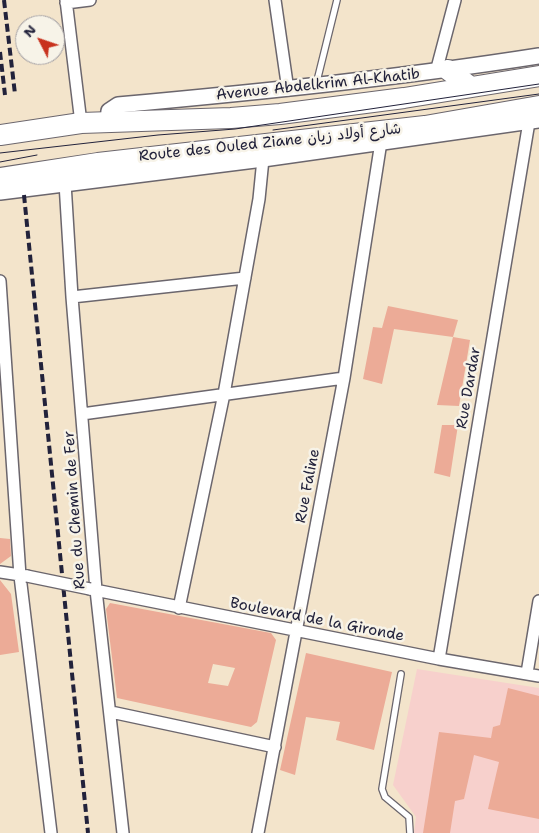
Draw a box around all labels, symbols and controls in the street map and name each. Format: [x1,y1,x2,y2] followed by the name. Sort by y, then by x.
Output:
[15,15,65,65] north arrow
[19,21,40,41] text: N
[215,65,421,105] street label: Avenue Abdelkrim Al-Khatib
[138,120,402,166] street label: Route des Ouled Ziane شارع أولاد زيان
[453,346,485,430] street label: Rue Dardar
[60,430,90,590] street label: Rue du Chemin de Fer
[292,447,324,525] street label: Rue Faline
[229,594,405,646] street label: Boulevard de la Gironde

